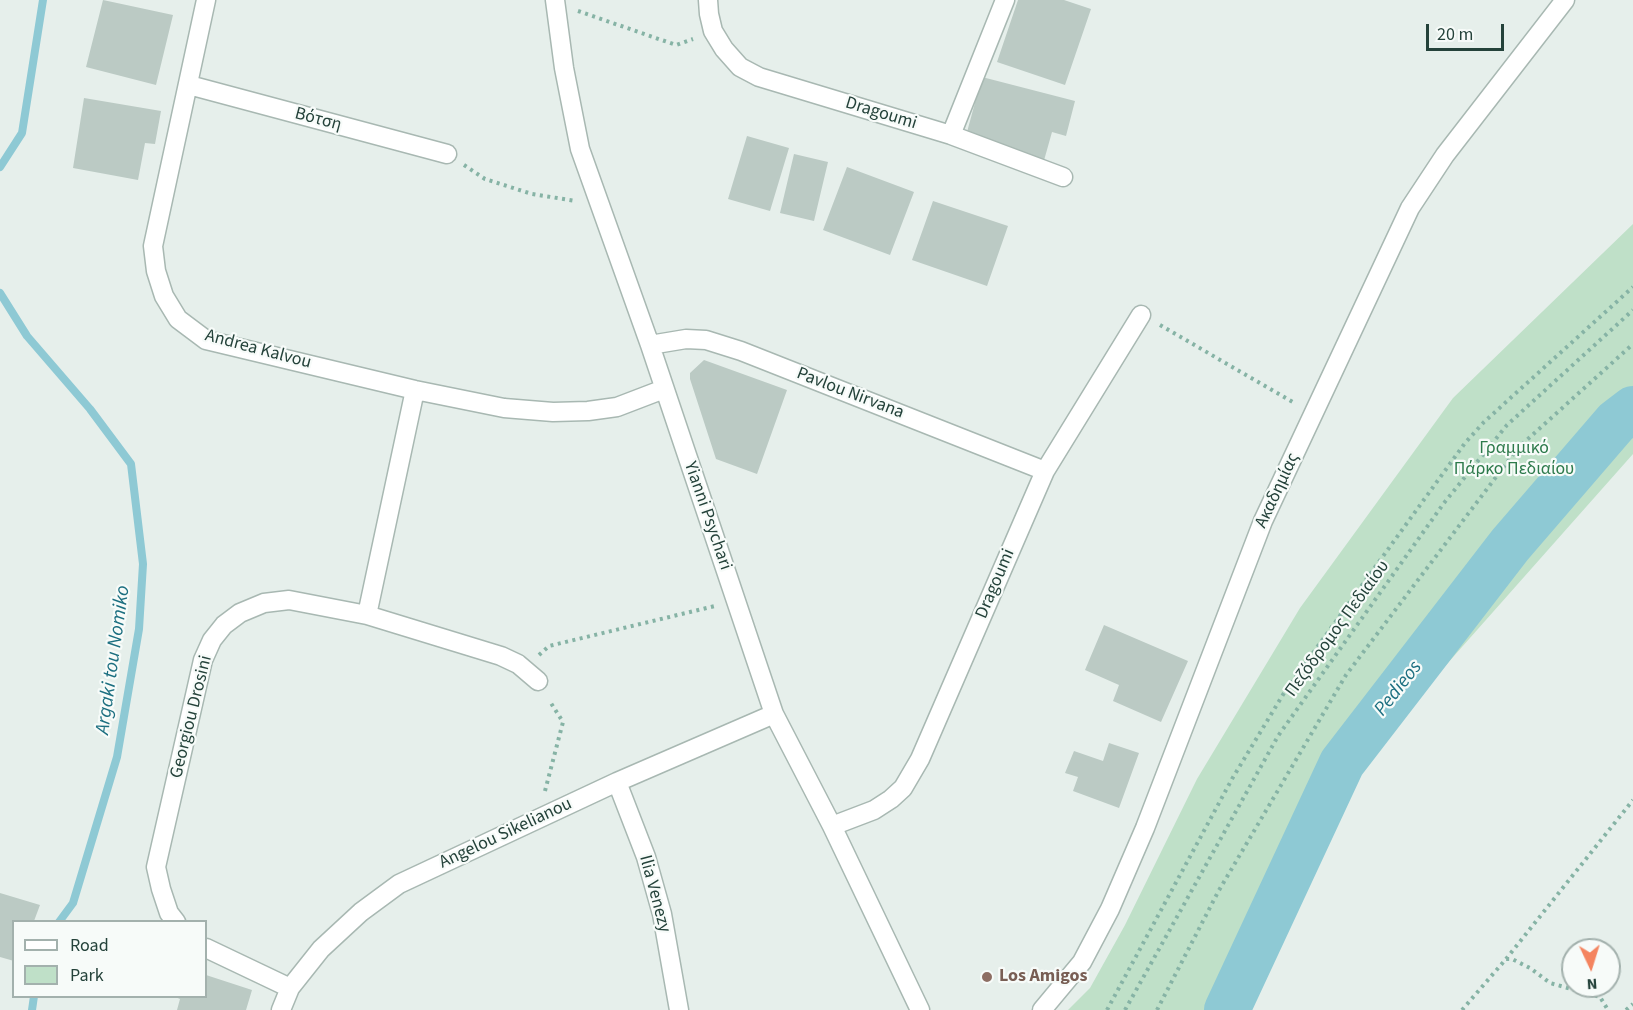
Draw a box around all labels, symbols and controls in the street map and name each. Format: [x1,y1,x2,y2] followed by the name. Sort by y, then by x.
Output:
[1429,12,1507,50] scale bar
[1437,22,1473,47] text: 20 m
[843,93,919,135] street label: Dragoumi
[292,103,344,137] street label: Βότση
[203,325,313,375] street label: Andrea Kalvou
[793,364,907,424] street label: Pavlou Nirvana
[1454,438,1574,480] park label: Γραμμικό Πάρκο Πεδιαίου
[1251,450,1305,532] street label: Ακαδημίας
[678,459,736,573] street label: Yianni Psychari
[972,546,1020,622] street label: Dragoumi
[1281,557,1395,701] street label: Πεζόδρομος Πεδιαίου
[92,584,136,736] water label: Argaki tou Nomiko
[166,653,218,781] street label: Georgiou Drosini
[1370,657,1428,721] water label: Pedieos
[436,794,576,874] street label: Angelou Sikelianou
[633,853,675,935] street label: Ilia Venezy
[12,920,207,998] legend
[70,933,109,958] text: Road
[1561,938,1621,998] north arrow
[70,963,104,988] text: Park
[999,966,1087,988] place label: Los Amigos
[980,970,994,984] marker: Los Amigos
[1586,973,1598,995] text: N

